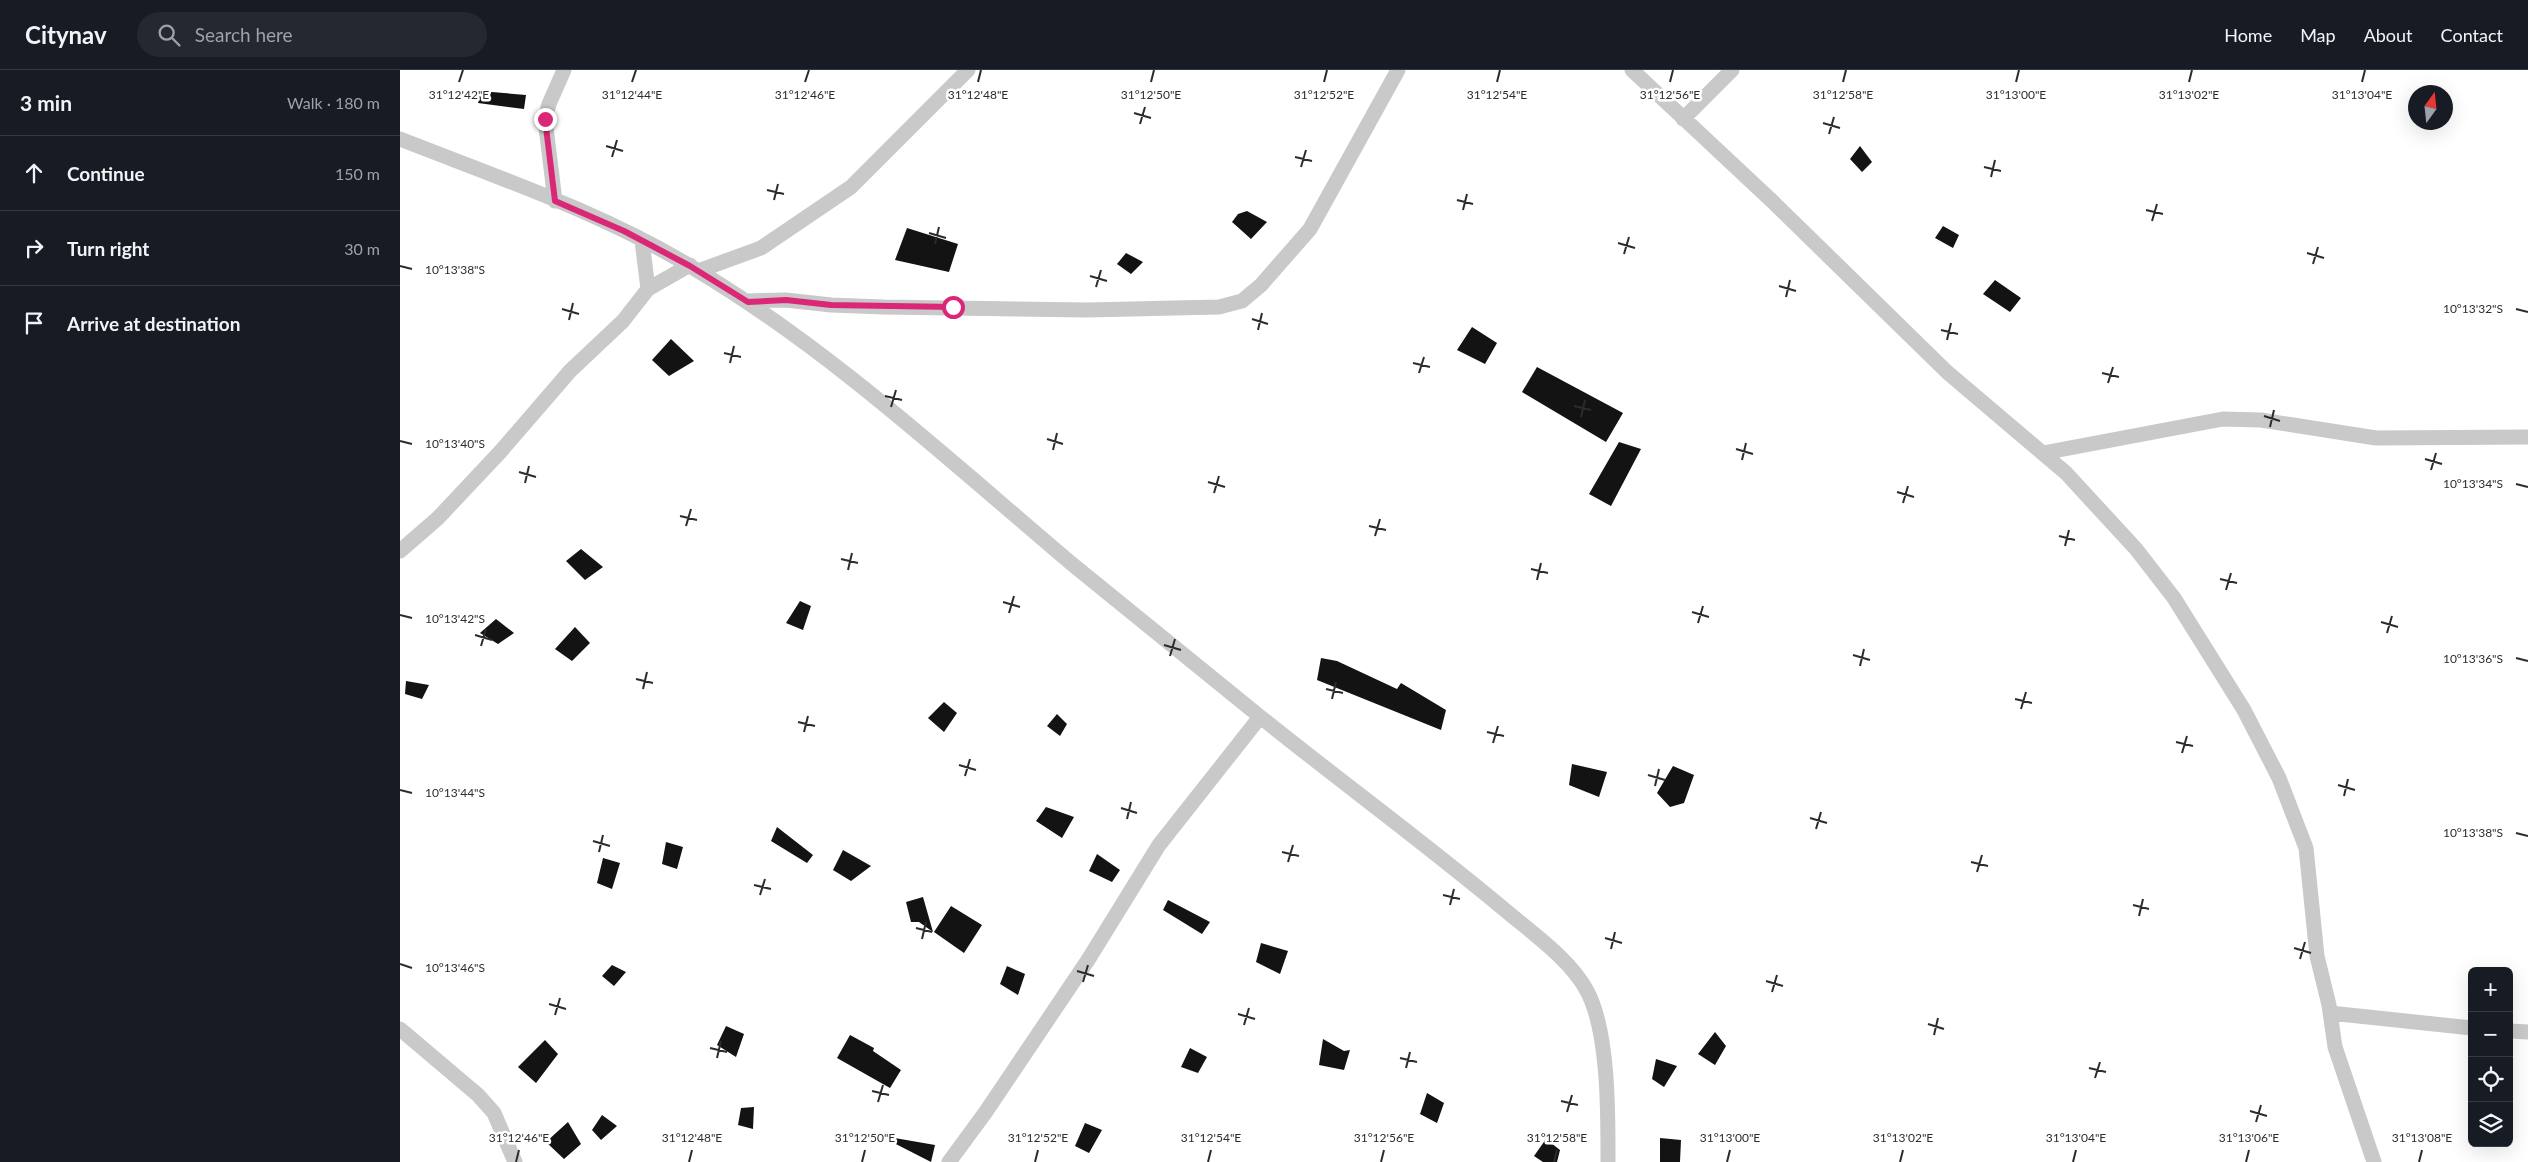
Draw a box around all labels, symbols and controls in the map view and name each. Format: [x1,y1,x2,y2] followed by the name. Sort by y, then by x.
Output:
[137,12,487,57] search box
[25,20,107,49] text: Citynav
[155,21,183,49] icon: search
[195,23,293,46] text: Search here
[2224,24,2272,46] text: Home
[2300,24,2336,46] text: Map
[2364,24,2413,46] text: About
[2441,24,2503,46] text: Contact
[2408,85,2453,130] north arrow
[429,87,489,102] text: 31°12'42"E
[602,87,662,102] text: 31°12'44"E
[775,87,835,102] text: 31°12'46"E
[948,87,1008,102] text: 31°12'48"E
[1121,87,1181,102] text: 31°12'50"E
[1294,87,1354,102] text: 31°12'52"E
[1467,87,1527,102] text: 31°12'54"E
[1640,87,1700,102] text: 31°12'56"E
[1813,87,1873,102] text: 31°12'58"E
[1986,87,2046,102] text: 31°13'00"E
[2159,87,2219,102] text: 31°13'02"E
[2332,87,2392,102] text: 31°13'04"E
[20,90,72,115] text: 3 min
[287,93,380,112] text: Walk · 180 m
[534,108,557,131] route end
[20,159,48,187] icon: ahead
[67,162,145,185] text: Continue
[335,164,380,183] text: 150 m
[20,234,48,262] icon: right
[67,237,149,260] text: Turn right
[344,239,380,258] text: 30 m
[425,262,485,277] text: 10°13'38"S
[942,296,965,319] route start
[2443,301,2503,316] text: 10°13'32"S
[20,309,48,337] icon: arrive
[67,312,240,335] text: Arrive at destination
[425,436,485,451] text: 10°13'40"S
[2443,476,2503,491] text: 10°13'34"S
[425,611,485,626] text: 10°13'42"S
[2443,651,2503,666] text: 10°13'36"S
[425,785,485,800] text: 10°13'44"S
[2443,825,2503,840] text: 10°13'38"S
[425,960,485,975] text: 10°13'46"S
[2468,967,2513,1147] map controls
[2468,967,2513,1012] button: +
[2468,1012,2513,1057] button: −
[2468,1057,2513,1102] button: locate
[2468,1102,2513,1147] button: layers
[489,1130,549,1145] text: 31°12'46"E
[662,1130,722,1145] text: 31°12'48"E
[835,1130,895,1145] text: 31°12'50"E
[1008,1130,1068,1145] text: 31°12'52"E
[1181,1130,1241,1145] text: 31°12'54"E
[1354,1130,1414,1145] text: 31°12'56"E
[1527,1130,1587,1145] text: 31°12'58"E
[1700,1130,1760,1145] text: 31°13'00"E
[1873,1130,1933,1145] text: 31°13'02"E
[2046,1130,2106,1145] text: 31°13'04"E
[2219,1130,2279,1145] text: 31°13'06"E
[2392,1130,2452,1145] text: 31°13'08"E

